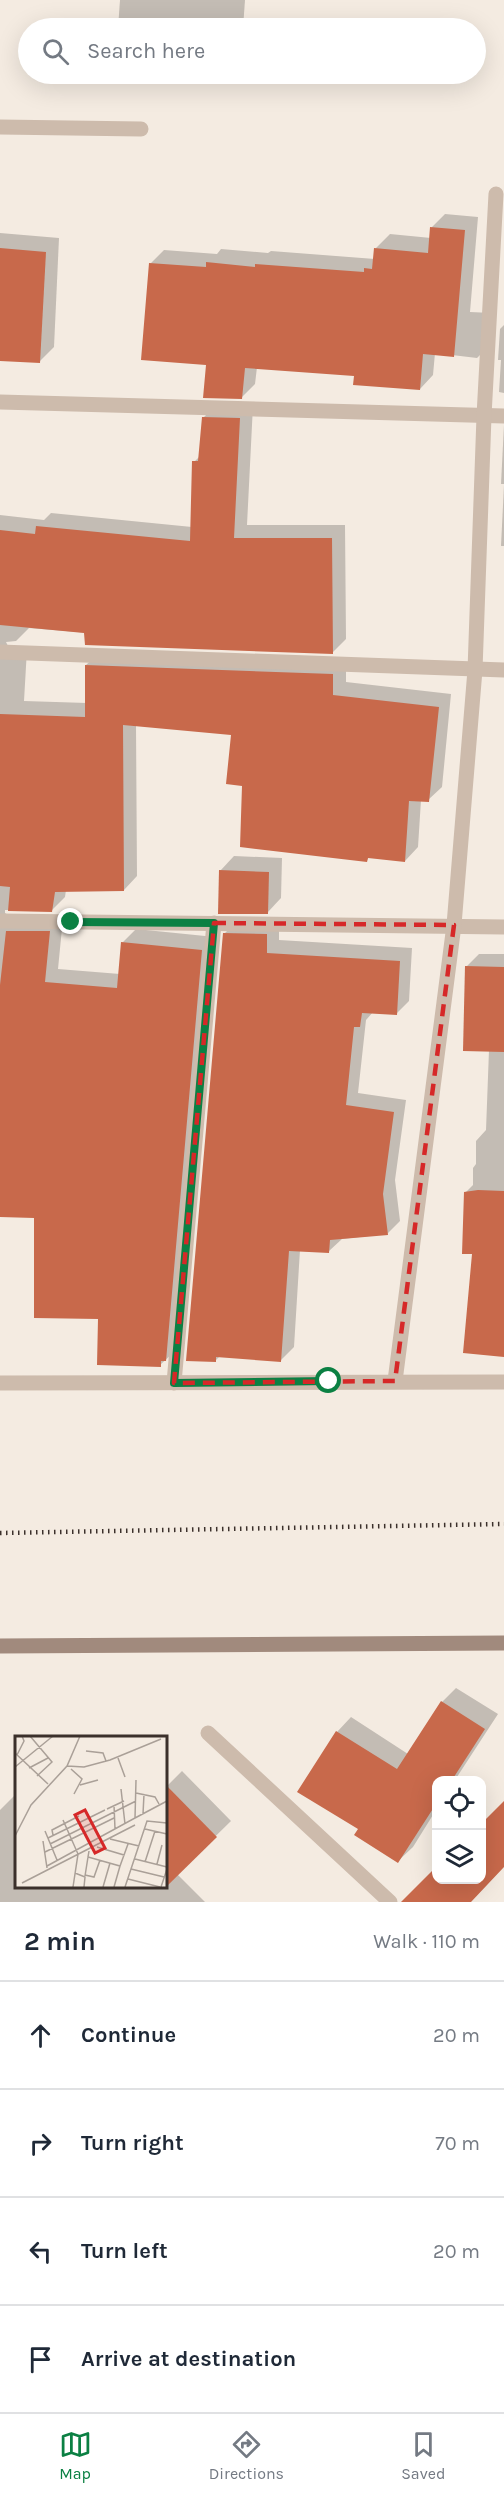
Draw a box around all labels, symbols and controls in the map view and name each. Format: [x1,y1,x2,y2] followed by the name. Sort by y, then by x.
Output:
[18,18,486,84] search box
[39,35,72,68] icon: search
[87,38,205,64] text: Search here
[57,908,83,934] route end
[315,1367,341,1393] route start
[15,1736,166,1887] inset map
[432,1776,486,1884] map controls
[432,1776,486,1830] button: locate
[432,1830,486,1884] button: layers
[24,1926,96,1957] text: 2 min
[373,1930,480,1953] text: Walk · 110 m
[24,2019,57,2052] icon: ahead
[81,2022,176,2048] text: Continue
[433,2024,480,2047] text: 20 m
[24,2127,57,2160] icon: right
[81,2130,184,2156] text: Turn right
[435,2132,480,2155] text: 70 m
[24,2235,57,2268] icon: left
[81,2238,168,2264] text: Turn left
[433,2240,480,2263] text: 20 m
[24,2343,57,2376] icon: arrive
[81,2346,296,2372] text: Arrive at destination
[59,2428,92,2483] tab: Map
[209,2428,284,2483] tab: Directions
[401,2428,445,2483] tab: Saved

